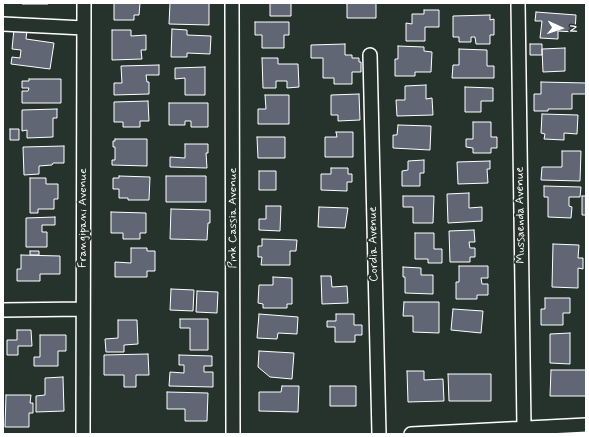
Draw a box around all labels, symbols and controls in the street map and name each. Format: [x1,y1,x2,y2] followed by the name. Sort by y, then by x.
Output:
[541,8,581,48] north arrow
[566,25,580,33] text: N
[513,166,529,264] street label: Mussaenda Avenue
[226,167,240,269] street label: Pink Cassia Avenue
[76,168,90,268] street label: Frangipani Avenue
[366,206,382,282] street label: Cordia Avenue

